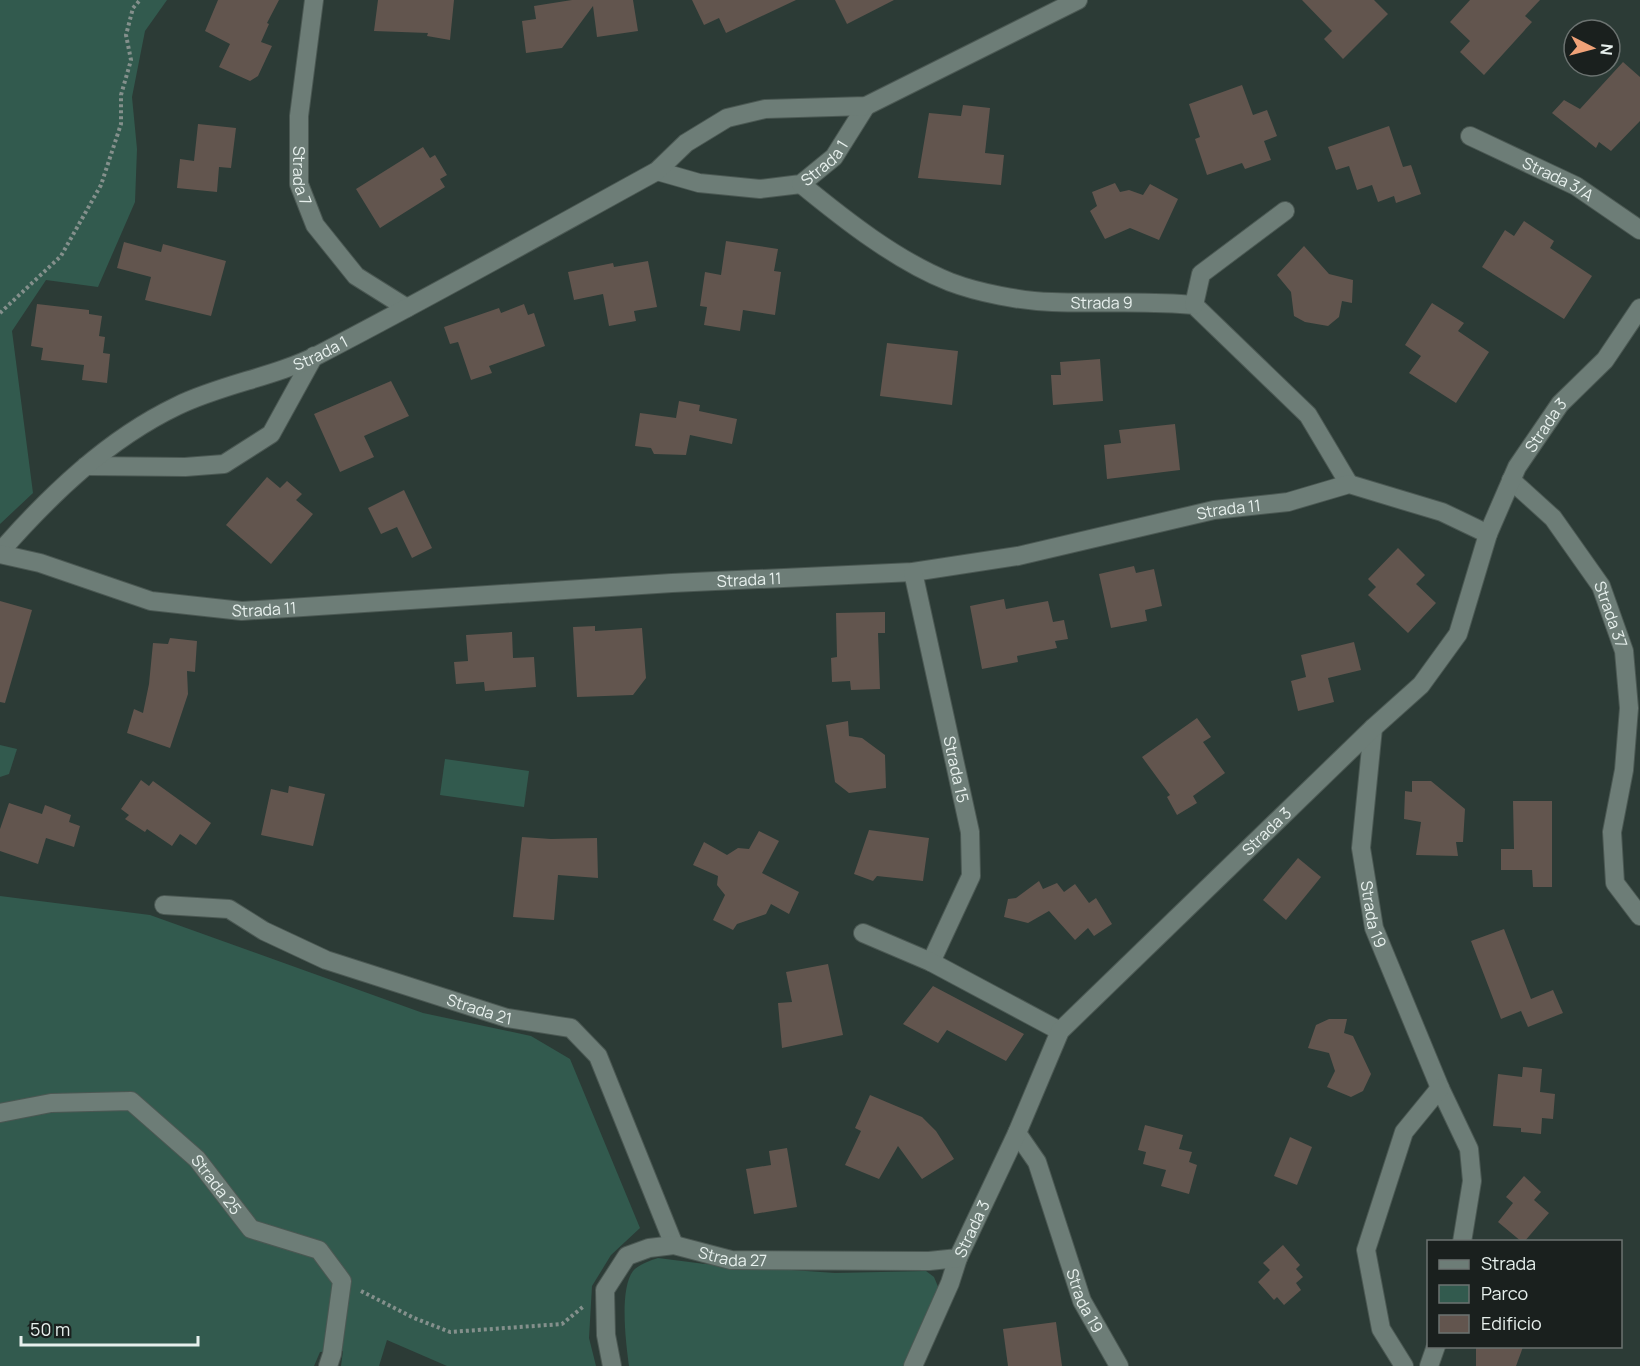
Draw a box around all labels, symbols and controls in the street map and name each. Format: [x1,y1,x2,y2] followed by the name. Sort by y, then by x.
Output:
[1562,18,1622,78] north arrow
[1595,43,1618,56] text: N
[796,136,853,191] street label: Strada 1
[288,146,317,209] street label: Strada 7
[1519,151,1598,206] street label: Strada 3/A
[1071,291,1133,314] street label: Strada 9
[290,330,352,376] street label: Strada 1
[1519,393,1571,456] street label: Strada 3
[1194,494,1262,525] street label: Strada 11
[716,567,782,592] street label: Strada 11
[1589,578,1633,651] street label: Strada 37
[231,596,297,622] street label: Strada 11
[938,734,974,805] street label: Strada 15
[1237,802,1296,860] street label: Strada 3
[1355,879,1392,951] street label: Strada 19
[444,988,513,1030] street label: Strada 21
[186,1150,247,1219] street label: Strada 25
[949,1197,995,1261] street label: Strada 3
[1427,1240,1622,1348] legend
[696,1241,767,1271] street label: Strada 27
[1481,1251,1536,1275] text: Strada
[1061,1266,1109,1337] street label: Strada 19
[1481,1281,1528,1305] text: Parco
[21,1309,198,1347] scale bar
[1481,1311,1542,1335] text: Edificio
[30,1317,70,1341] text: 50 m

